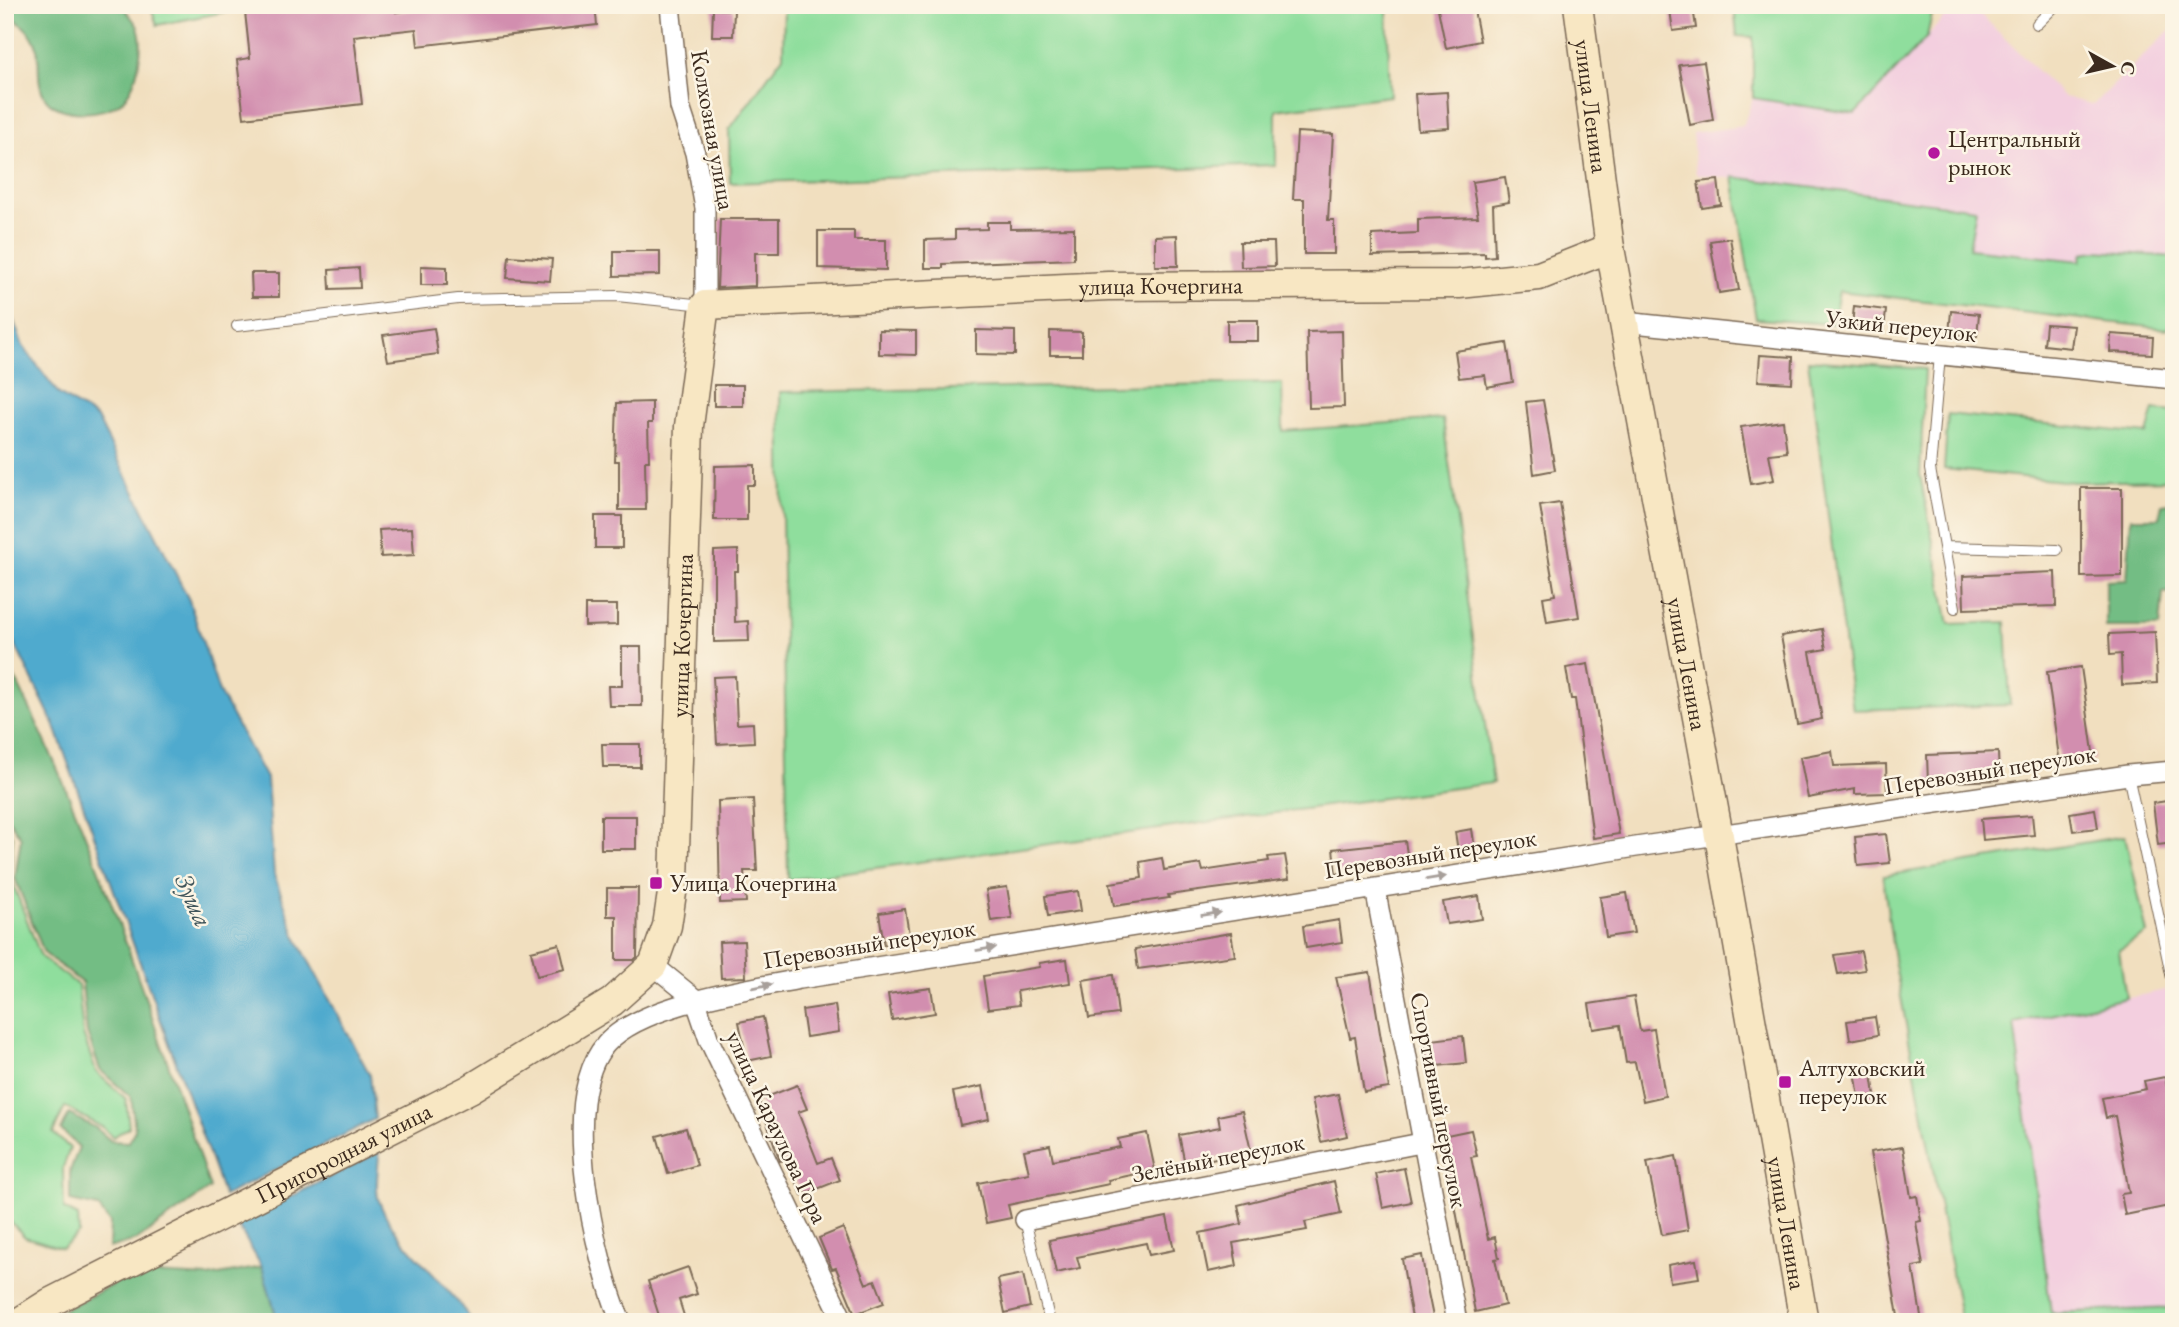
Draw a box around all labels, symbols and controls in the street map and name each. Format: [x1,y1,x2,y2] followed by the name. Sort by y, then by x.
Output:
[2078,32,2148,102] north arrow
[1568,37,1616,175] street label: улица Ленина
[684,47,743,213] street label: Колхозная улица
[2115,60,2142,77] text: С
[1948,123,2081,182] place label: Центральный рынок
[1926,145,1942,161] marker: Центральный рынок
[1078,269,1243,302] street label: улица Кочергина
[1823,302,1979,349] street label: Узкий переулок
[663,553,700,718] street label: улица Кочергина
[1660,595,1715,733] street label: улица Ленина
[1882,737,2099,802] street label: Перевозный переулок
[1322,821,1539,886] street label: Перевозный переулок
[669,867,837,898] place label: Улица Кочергина
[167,868,221,932] water label: Зуша
[1425,872,1447,883] one-way arrow
[648,875,664,891] marker: Улица Кочергина
[1200,908,1222,919] one-way arrow
[761,911,978,976] street label: Перевозный переулок
[975,943,997,954] one-way arrow
[751,981,773,992] one-way arrow
[1403,990,1476,1211] street label: Спортивный переулок
[719,1025,836,1228] street label: улица Караулова Гора
[1798,1052,1926,1111] place label: Алтуховский переулок
[1777,1074,1793,1090] marker: Алтуховский переулок
[250,1095,437,1211] street label: Пригородная улица
[1129,1125,1307,1189] street label: Зелёный переулок
[1760,1154,1814,1292] street label: улица Ленина

